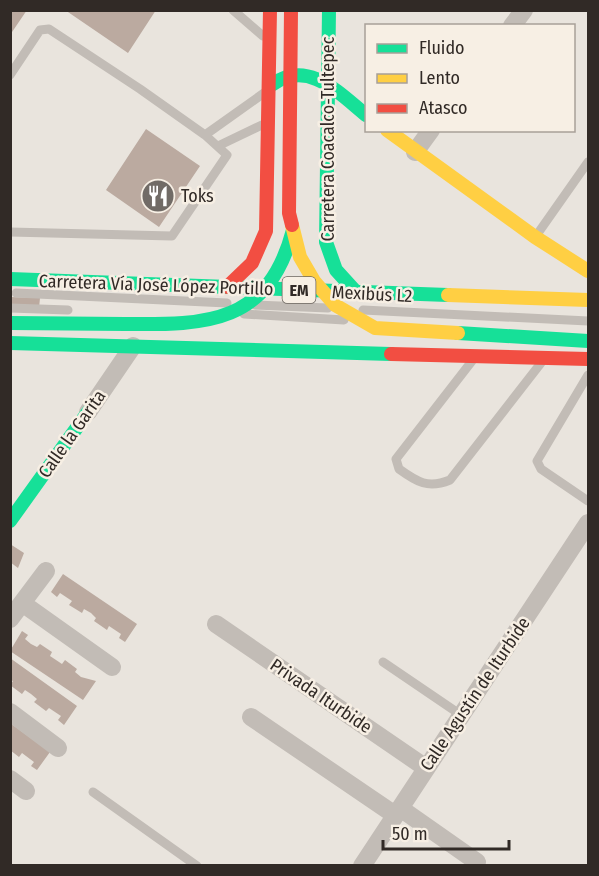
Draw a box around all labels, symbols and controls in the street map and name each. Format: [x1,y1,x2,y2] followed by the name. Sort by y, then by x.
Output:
[365,24,575,132] legend
[317,36,339,241] street label: Carretera Coacalco-Tultepec
[419,37,465,59] text: Fluido
[419,67,460,89] text: Lento
[419,97,467,119] text: Atasco
[140,178,176,214] restaurant icon: Toks
[181,185,214,207] place label: Toks
[38,270,274,300] street label: Carretera Vía José López Portillo
[282,277,316,303] road number: EM
[331,281,413,307] street label: Mexibús L2
[34,386,110,482] street label: Calle la Garita
[415,613,535,775] street label: Calle Agustín de Iturbide
[266,654,376,738] street label: Privada Iturbide
[383,813,509,851] scale bar
[392,823,428,845] text: 50 m

